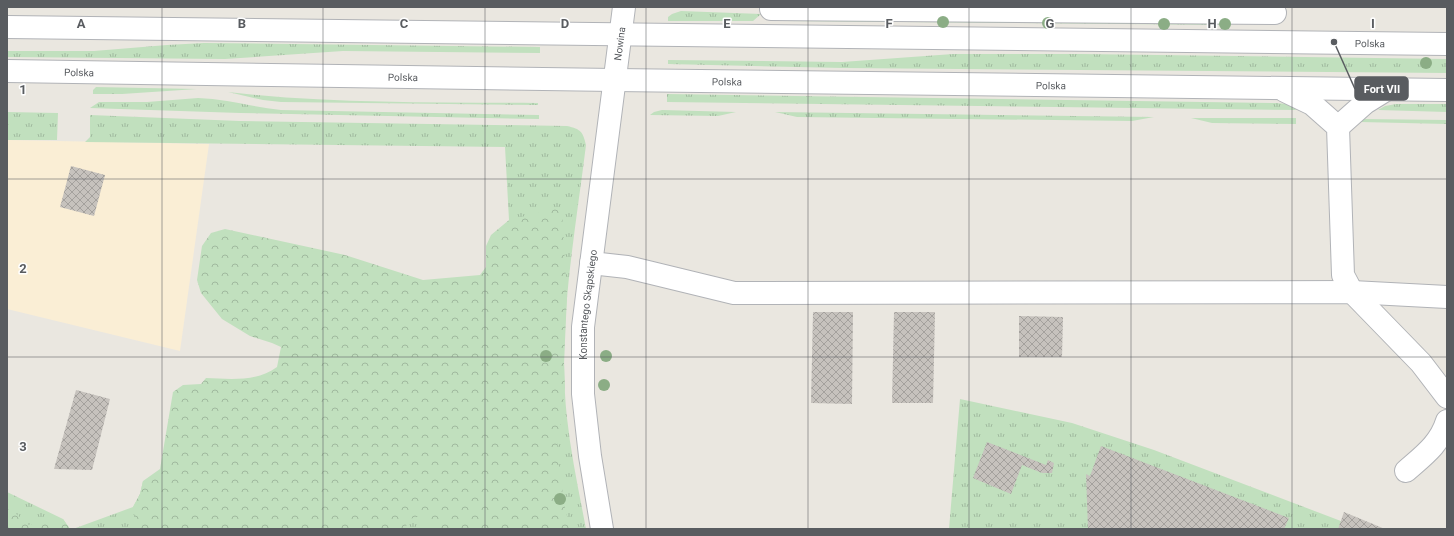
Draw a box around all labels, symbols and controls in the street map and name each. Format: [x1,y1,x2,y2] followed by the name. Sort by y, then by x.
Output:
[77,16,86,31] text: A
[238,16,246,31] text: B
[400,16,409,31] text: C
[561,16,569,31] text: D
[723,16,731,31] text: E
[885,16,893,31] text: F
[1046,16,1055,31] text: G
[1207,16,1217,31] text: H
[1371,16,1375,31] text: I
[612,26,627,61] street label: Nowina
[1355,37,1385,49] street label: Polska
[64,66,94,78] street label: Polska
[388,71,418,83] street label: Polska
[712,76,742,87] street label: Polska
[1355,77,1408,100] callout: Fort VII
[1036,80,1066,91] street label: Polska
[19,82,27,97] text: 1
[1364,83,1400,96] text: Fort VII
[577,249,598,360] street label: Konstantego Skąpskiego
[19,261,27,276] text: 2
[19,439,27,454] text: 3

